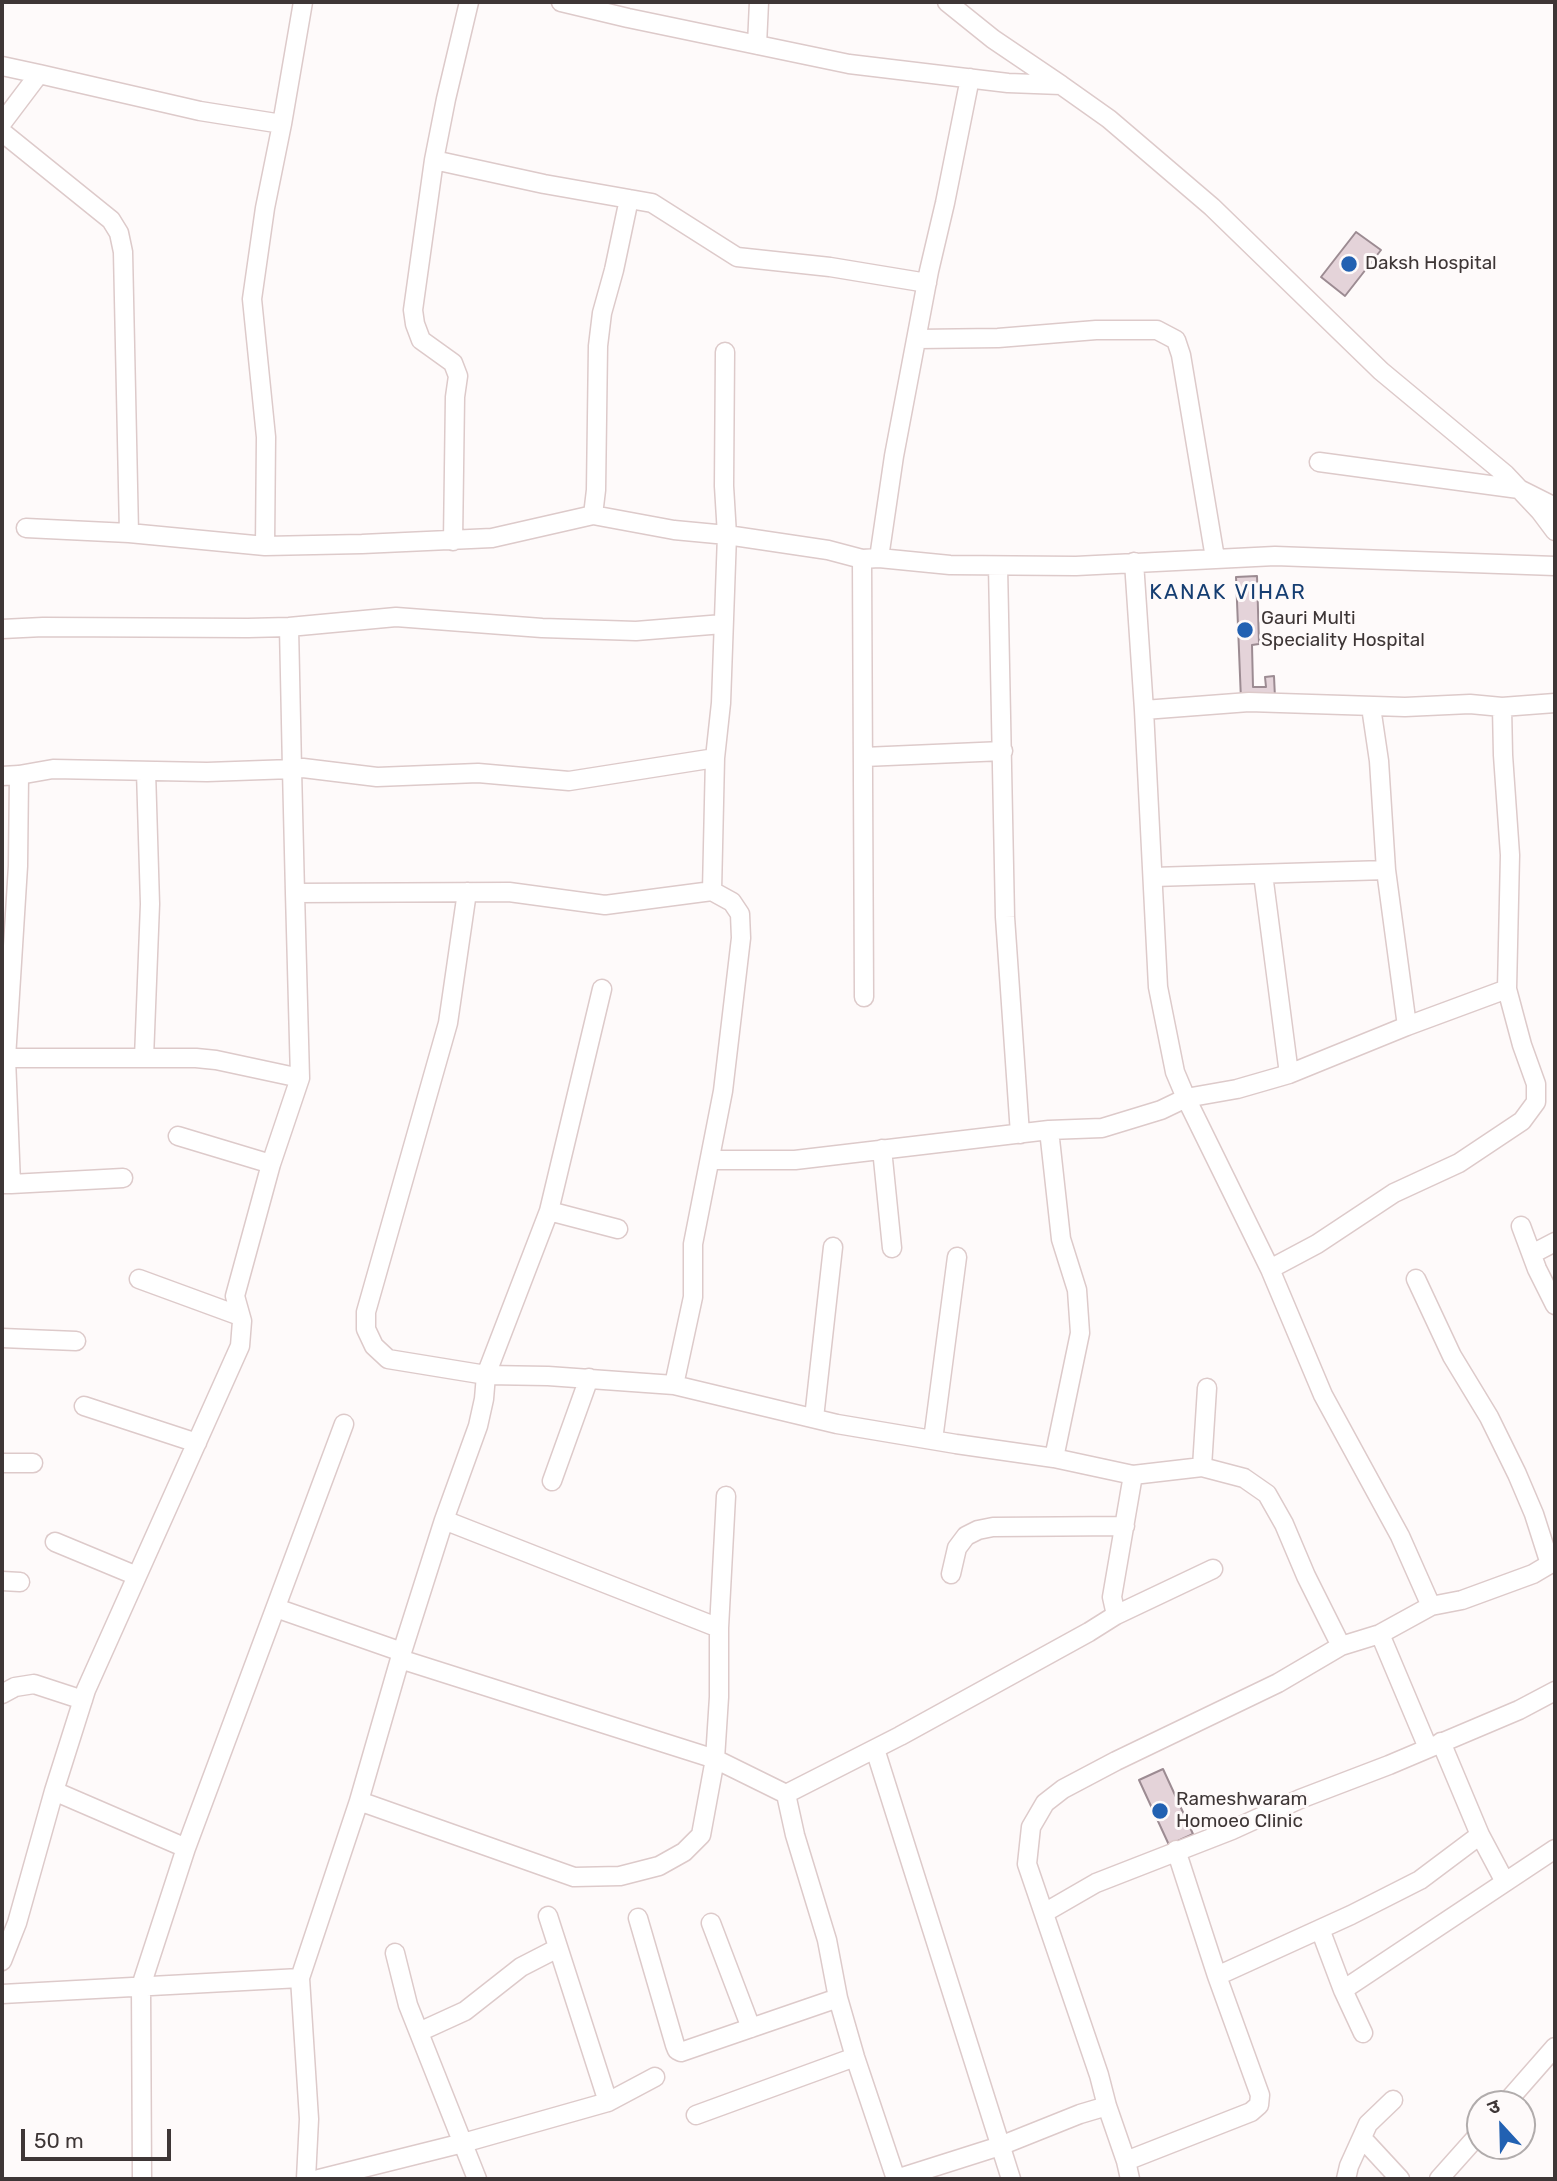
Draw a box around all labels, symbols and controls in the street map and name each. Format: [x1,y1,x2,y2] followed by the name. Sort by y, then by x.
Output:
[1365,253,1497,275] place label: Daksh Hospital
[1339,254,1359,274] marker: Daksh Hospital
[1151,580,1305,606] district label: KANAK VIHAR
[1261,608,1425,652] place label: Gauri Multi Speciality Hospital
[1235,620,1255,640] marker: Gauri Multi Speciality Hospital
[1176,1789,1307,1833] place label: Rameshwaram Homoeo Clinic
[1150,1801,1170,1821] marker: Rameshwaram Homoeo Clinic
[1466,2090,1536,2160] north arrow
[1484,2094,1503,2120] text: उ
[24,2114,175,2158] scale bar
[34,2128,84,2153] text: 50 m

